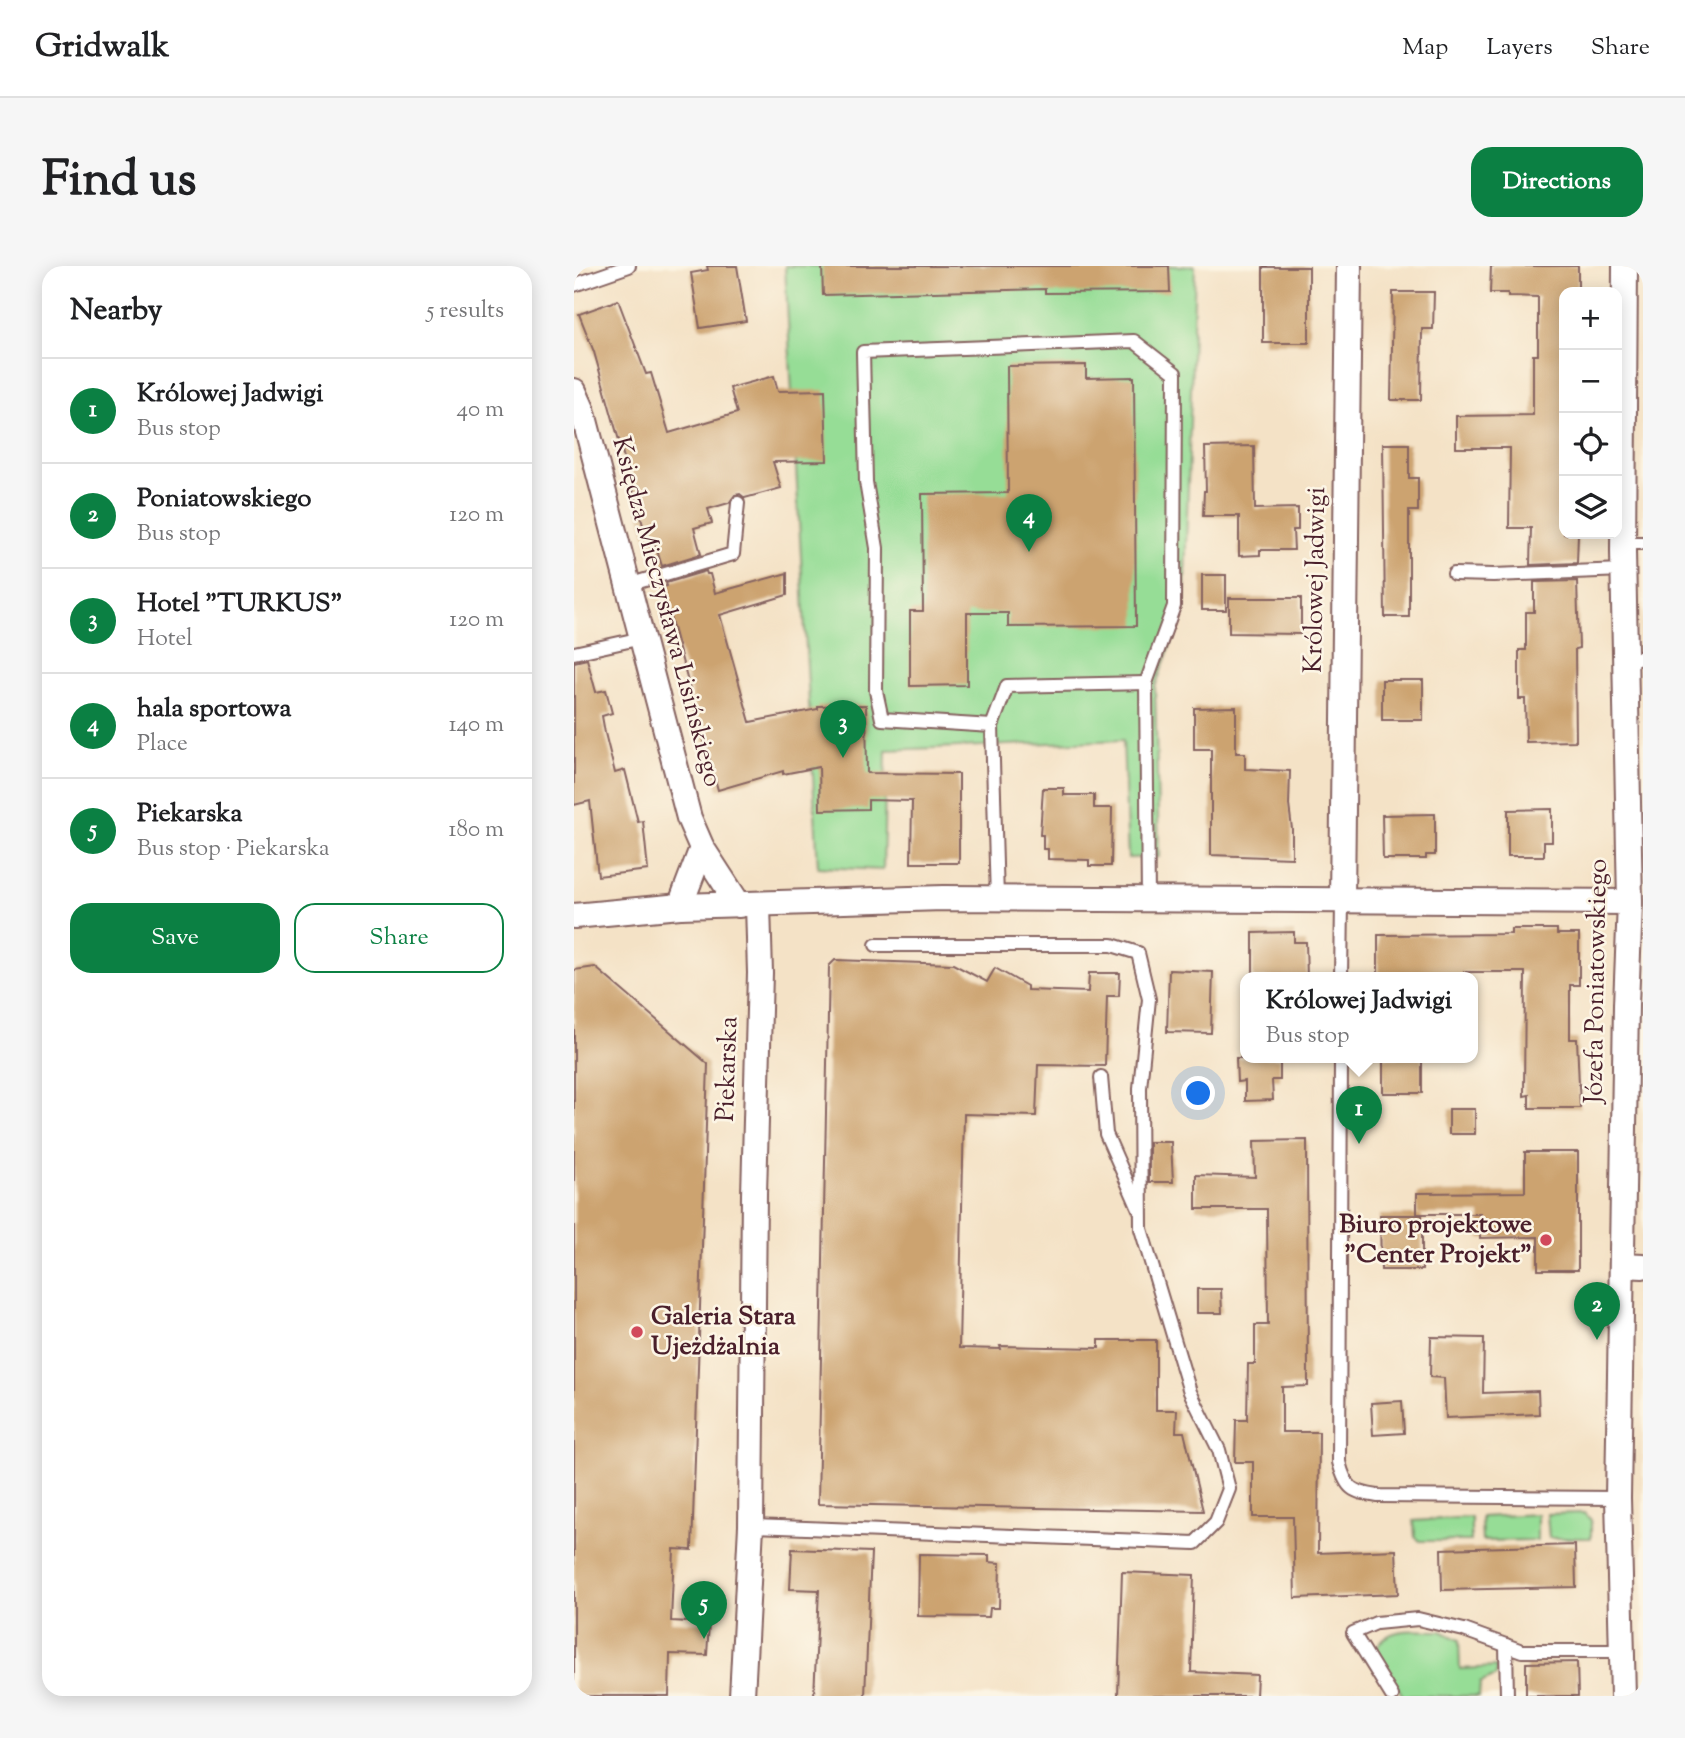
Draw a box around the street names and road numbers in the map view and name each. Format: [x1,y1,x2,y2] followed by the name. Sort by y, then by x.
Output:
[601,433,731,791] street label: Księdza Mieczysława Lisińskiego
[1296,487,1336,673] street label: Królowej Jadwigi
[1576,858,1618,1106] street label: Józefa Poniatowskiego
[708,1016,748,1122] street label: Piekarska

